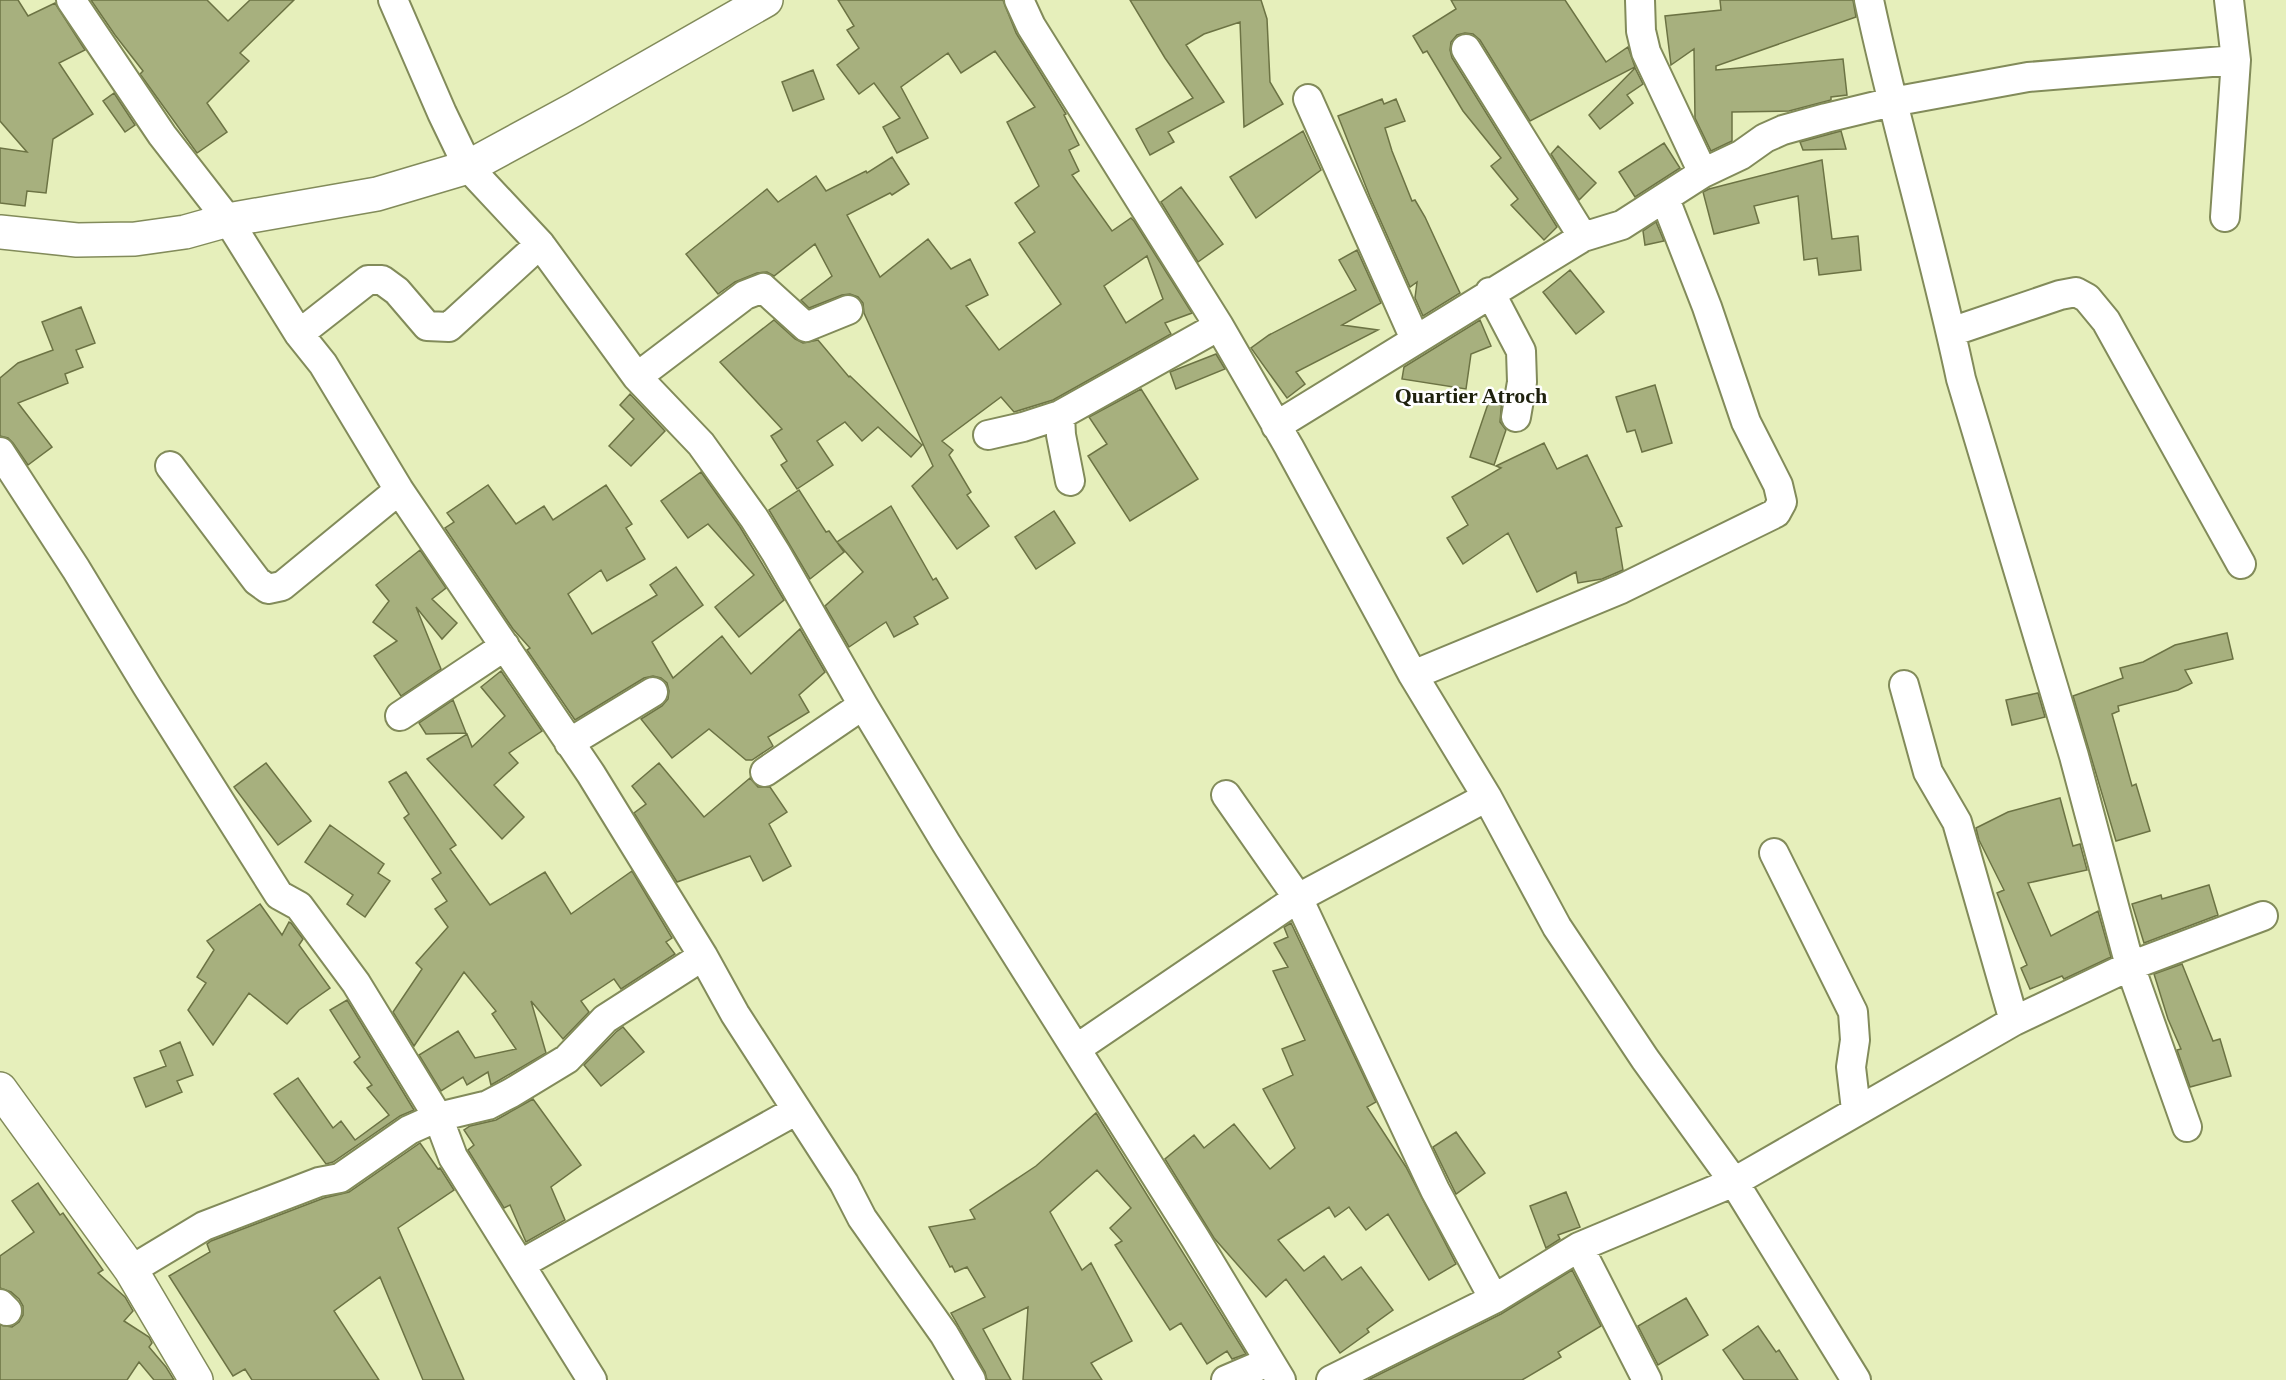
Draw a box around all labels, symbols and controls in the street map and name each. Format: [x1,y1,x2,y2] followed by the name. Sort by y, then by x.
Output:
[1395,383,1547,408] district label: Quartier Atroch

